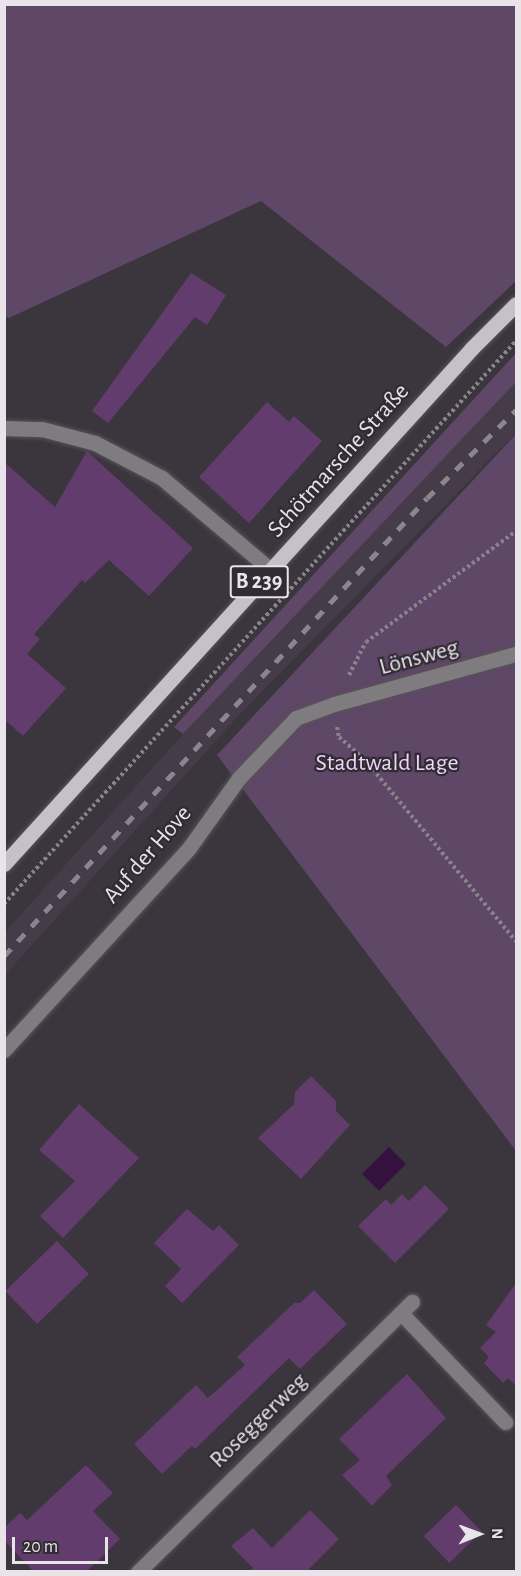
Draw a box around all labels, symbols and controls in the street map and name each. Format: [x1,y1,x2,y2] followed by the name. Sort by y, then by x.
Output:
[262,378,416,544] street label: Schötmarsche Straße
[229,563,289,601] road number: B 239
[376,634,462,682] street label: Lönsweg
[315,750,459,778] park label: Stadtwald Lage
[98,800,198,910] street label: Auf der Hove
[204,1367,314,1475] street label: Roseggerweg
[449,1504,509,1564] north arrow
[15,1525,111,1563] scale bar
[489,1528,505,1539] text: N
[23,1538,58,1556] text: 20 m

